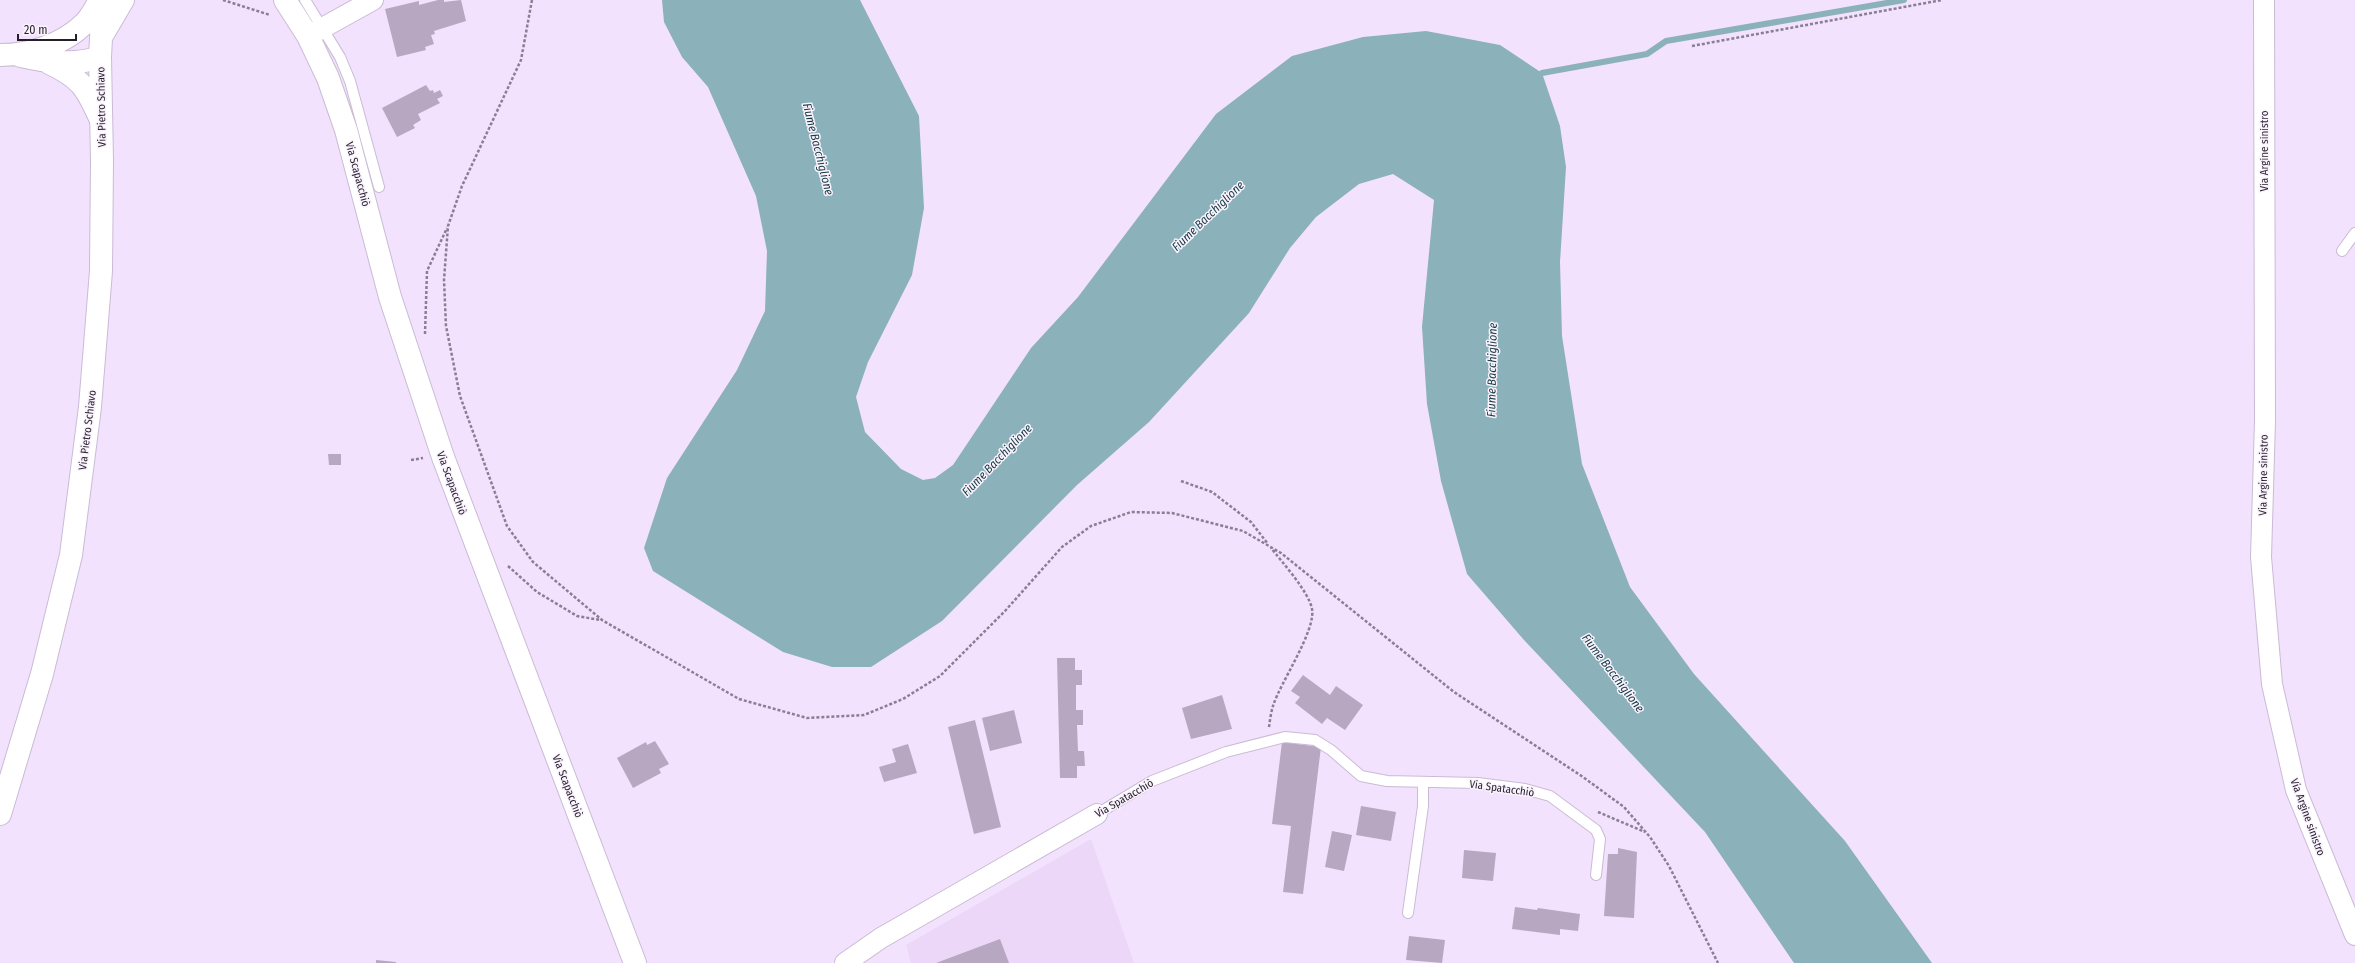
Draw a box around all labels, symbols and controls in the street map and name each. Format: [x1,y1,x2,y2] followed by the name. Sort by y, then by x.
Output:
[18,16,76,42] scale bar
[24,23,48,37] text: 20 m
[94,66,109,147] street label: Via Pietro Schiavo
[800,101,836,197] water label: Fiume Bacchiglione
[2258,110,2271,192] street label: Via Argine sinistro
[343,140,372,208] street label: Via Scapacchiò
[1169,178,1247,254] water label: Fiume Bacchiglione
[1484,322,1500,417] water label: Fiume Bacchiglione
[76,389,99,471] street label: Via Pietro Schiavo
[959,421,1035,499] water label: Fiume Bacchiglione
[2256,434,2271,516] street label: Via Argine sinistro
[434,450,469,517] street label: Via Scapacchiò
[1579,631,1647,715] water label: Fiume Bacchiglione
[550,753,586,820] street label: Via Scapacchiò
[1093,776,1156,820] street label: Via Spatacchiò
[2288,777,2328,858] street label: Via Argine sinistro
[1469,778,1535,800] street label: Via Spatacchiò

